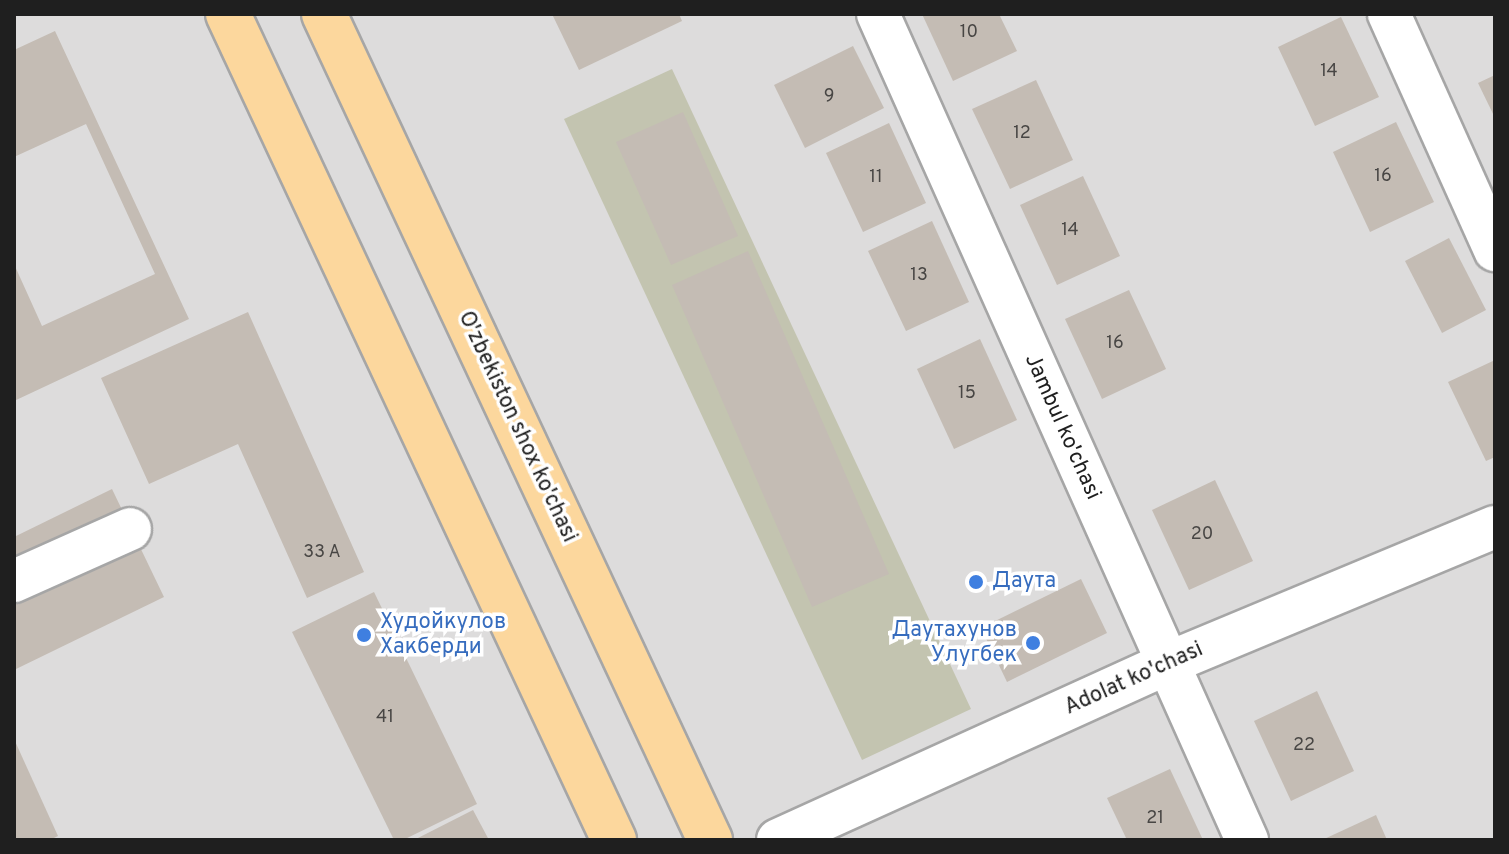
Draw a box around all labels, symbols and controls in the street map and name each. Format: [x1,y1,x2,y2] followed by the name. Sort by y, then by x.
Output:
[960,22,978,44] house number: 10
[1320,61,1338,83] house number: 14
[824,86,834,108] house number: 9
[1013,123,1031,145] house number: 12
[1374,166,1392,188] house number: 16
[869,167,883,189] house number: 11
[1061,220,1079,242] house number: 14
[910,265,928,287] house number: 13
[452,307,582,547] street label: O'zbekiston shox ko'chasi
[1106,333,1124,355] house number: 16
[1018,350,1106,504] street label: Jambul ko'chasi
[958,383,976,405] house number: 15
[1191,524,1213,546] house number: 20
[303,542,341,564] house number: 33 А
[992,569,1056,595] place label: Даута
[967,573,985,591] marker: Даута
[380,609,506,660] place label: Худойкулов Хакберди
[891,617,1017,668] place label: Даутахунов Улугбек
[355,626,373,644] marker: Худойкулов Хакберди
[1024,634,1042,652] marker: Даутахунов Улугбек
[1061,637,1207,721] street label: Adolat ko'chasi
[376,707,394,729] house number: 41
[1293,735,1315,757] house number: 22
[1146,808,1164,830] house number: 21

